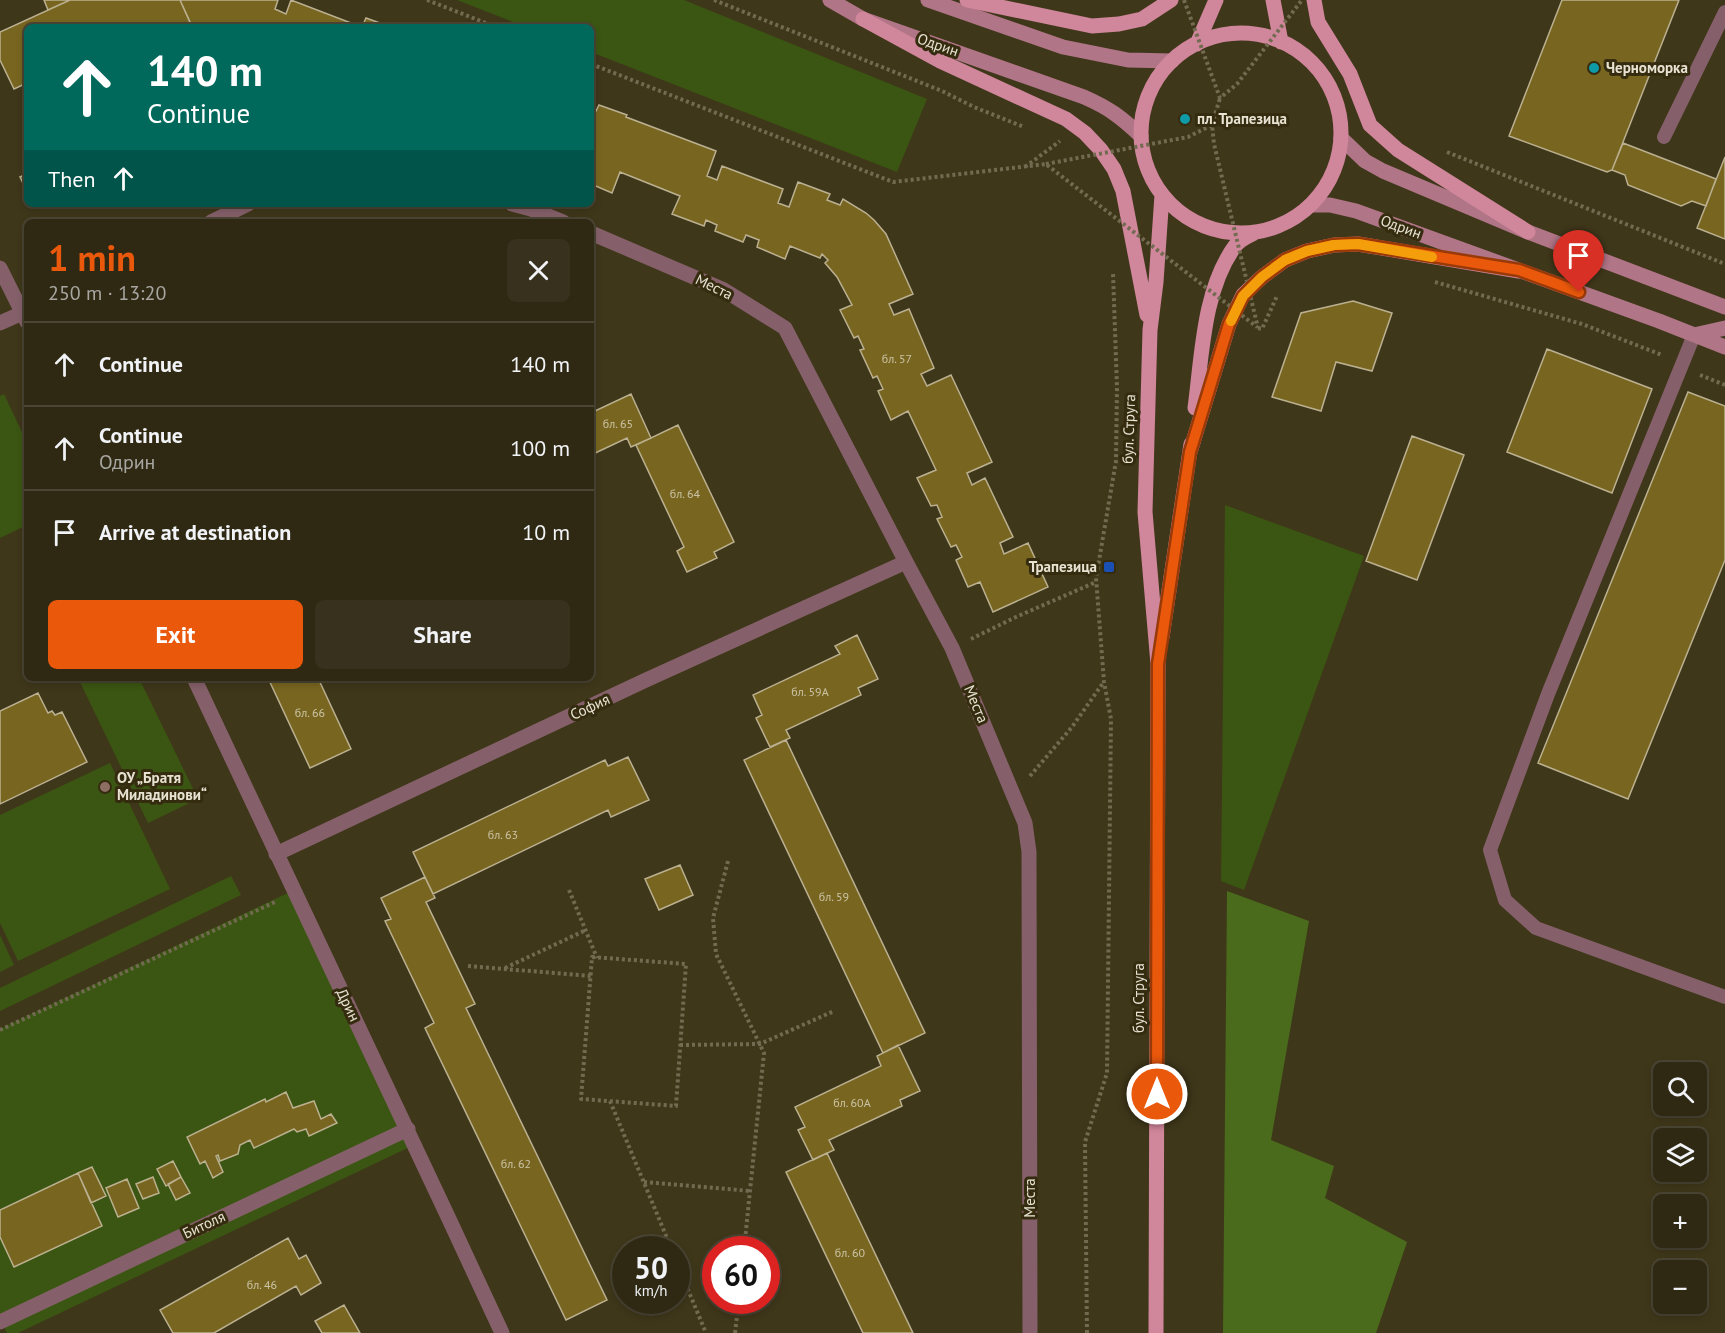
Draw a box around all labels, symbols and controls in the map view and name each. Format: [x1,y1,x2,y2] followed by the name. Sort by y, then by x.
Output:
[915,29,961,60] street label: Одрин
[147,43,263,98] text: 140 m
[48,48,126,126] icon: ahead
[1606,58,1688,77] place label: Черноморка
[1587,61,1601,75] marker: Черноморка
[147,96,250,130] text: Continue
[1197,109,1287,128] place label: пл. Трапезица
[1178,112,1192,126] marker: пл. Трапезица
[107,162,140,195] icon: ahead
[48,165,95,193] text: Then
[1378,210,1424,243] street label: Одрин
[1553,230,1604,292] pin
[48,234,136,281] text: 1 min
[507,239,570,302] button: close
[1562,239,1595,272] icon: arrive
[692,269,736,304] street label: Места
[48,280,166,306] text: 250 m · 13:20
[48,348,81,381] icon: ahead
[99,350,183,378] text: Continue
[510,350,570,378] text: 140 m
[882,351,912,366] house number: бл. 57
[1118,394,1139,464] street label: бул. Струга
[603,416,633,431] house number: бл. 65
[99,421,183,449] text: Continue
[48,432,81,465] icon: ahead
[510,434,570,462] text: 100 m
[99,449,155,475] text: Одрин
[670,486,701,501] house number: бл. 64
[48,516,81,549] icon: arrive
[99,518,291,546] text: Arrive at destination
[522,518,570,546] text: 10 m
[1029,557,1097,576] place label: Трапезица
[1102,560,1116,574] marker: Трапезица
[48,600,303,669] button: Exit
[315,600,570,669] button: Share
[960,682,993,726] street label: Места
[791,684,829,699] house number: бл. 59A
[567,689,613,724] street label: София
[295,705,325,720] house number: бл. 66
[117,768,207,804] place label: ОУ „Братя Миладинови“
[98,780,112,794] marker: ОУ „Братя Миладинови“
[488,827,518,842] house number: бл. 63
[819,889,849,904] house number: бл. 59
[1129,963,1148,1033] street label: бул. Струга
[332,985,365,1024] street label: Дрин
[1125,1062,1189,1126] position arrow
[1653,1062,1707,1314] map controls
[1653,1062,1707,1116] button: search
[833,1095,871,1110] house number: бл. 60A
[1653,1128,1707,1182] button: layers
[501,1156,531,1171] house number: бл. 62
[1020,1178,1039,1218] street label: Места
[1653,1194,1707,1248] button: +
[179,1206,228,1243] street label: Битоля
[702,1236,780,1314] speed limit sign: 60
[835,1245,866,1260] house number: бл. 60
[634,1248,668,1287] text: 50
[1653,1260,1707,1314] button: −
[247,1277,277,1292] house number: бл. 46
[635,1281,667,1300] text: km/h

